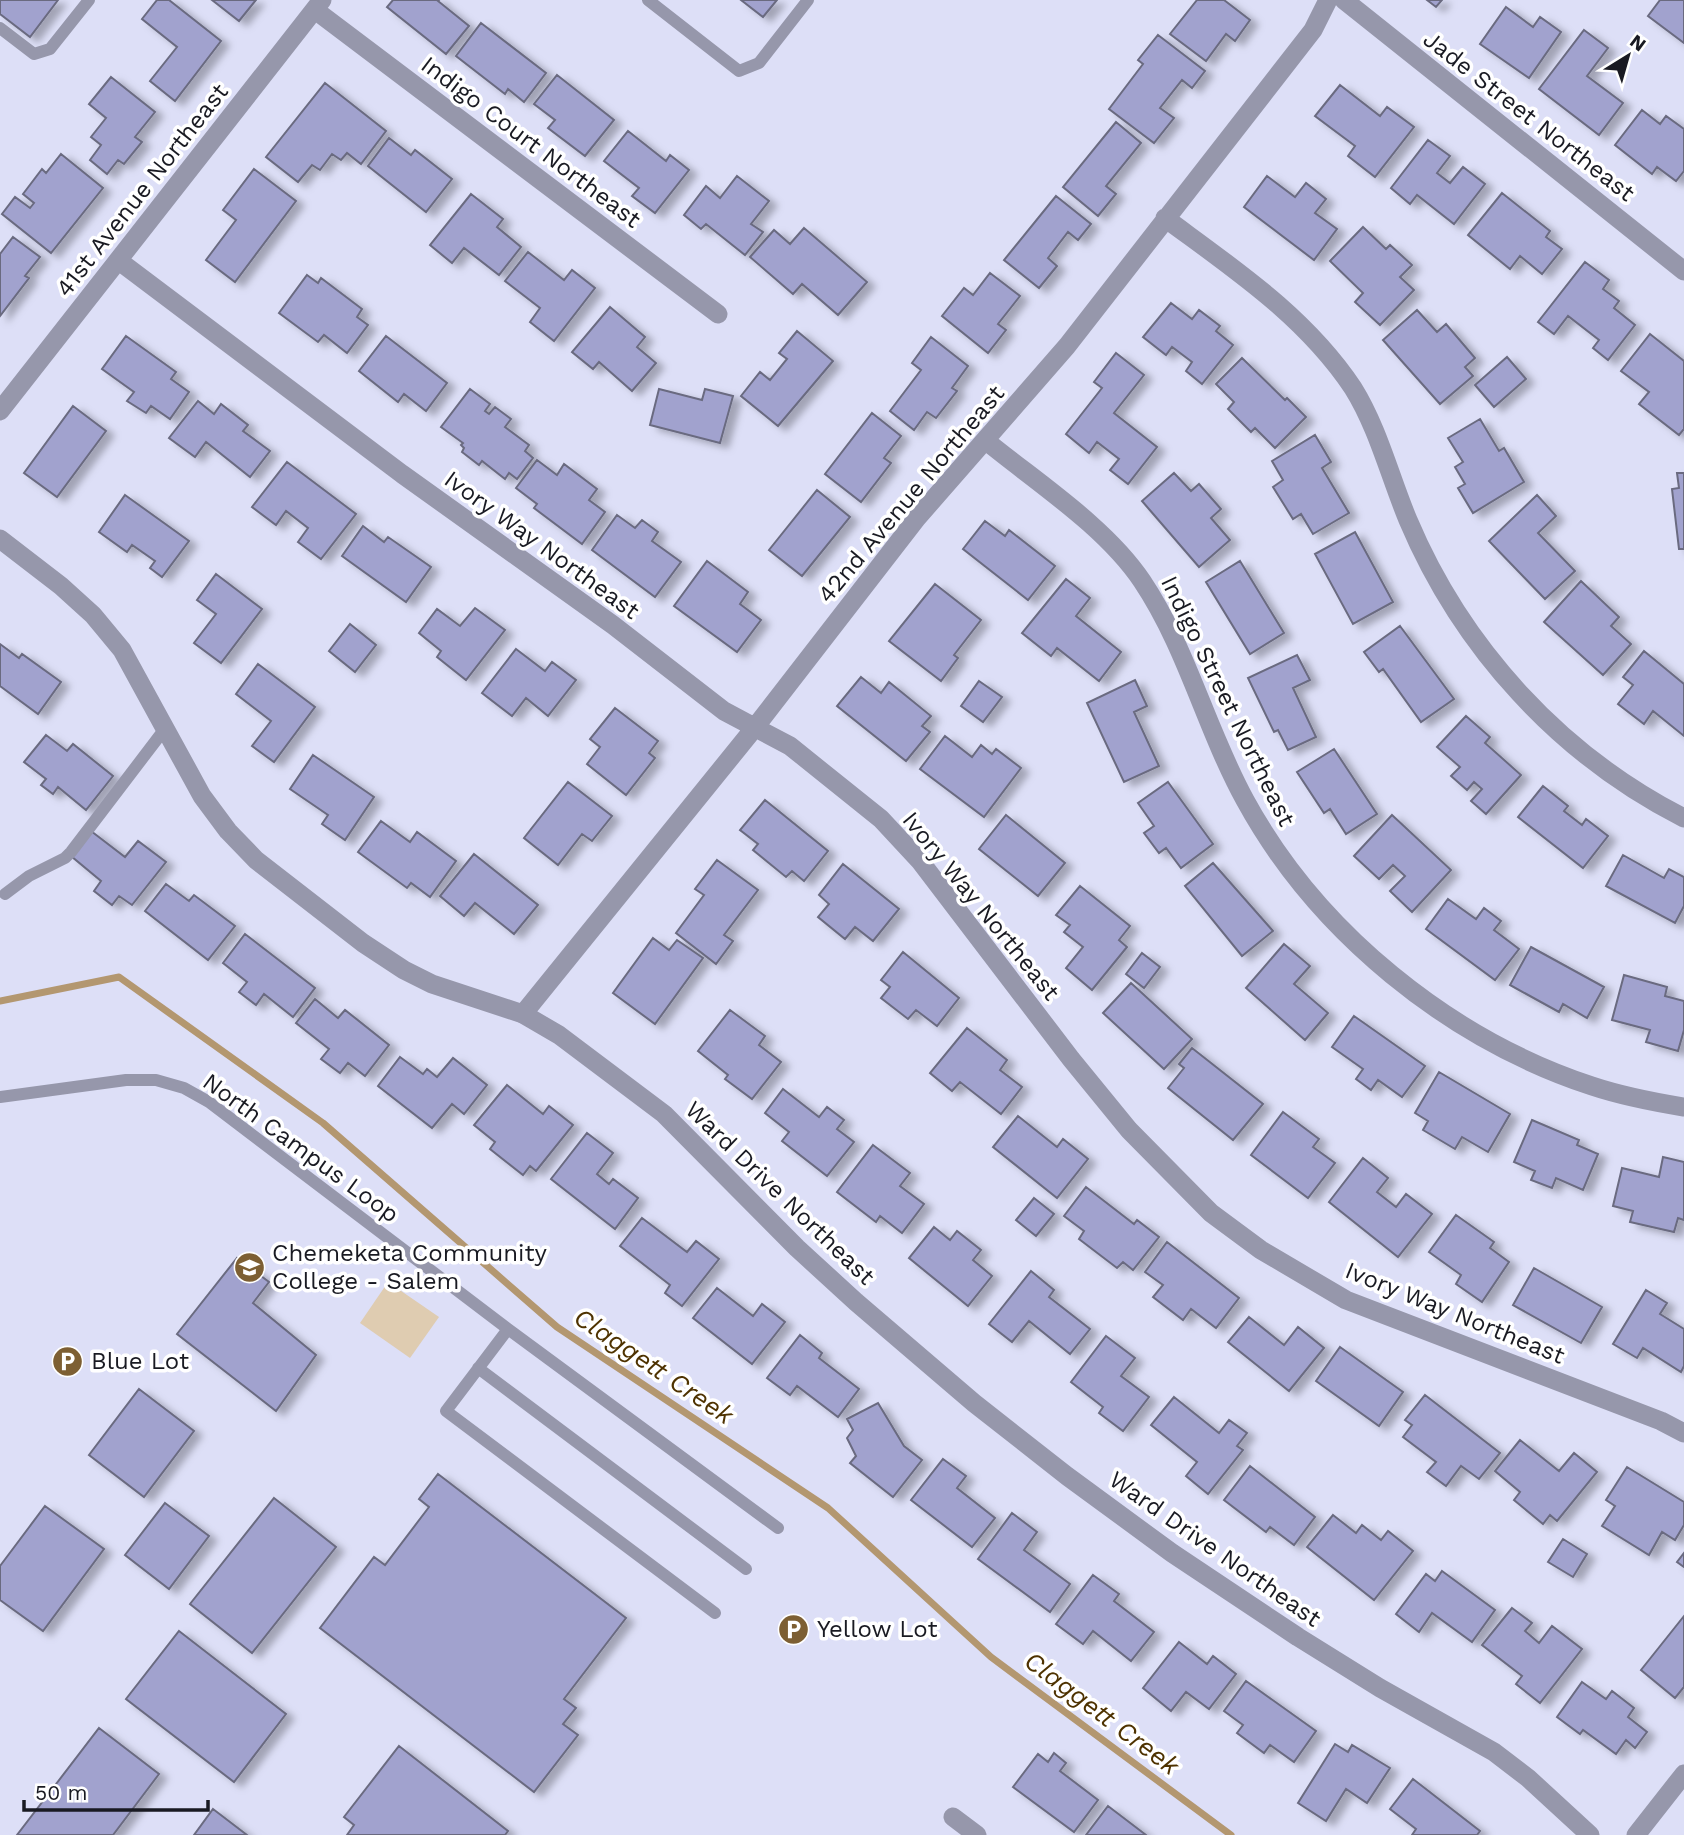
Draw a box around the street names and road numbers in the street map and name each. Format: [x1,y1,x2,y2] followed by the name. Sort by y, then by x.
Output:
[1418,25,1640,207] street label: Jade Street Northeast
[416,50,646,234] street label: Indigo Court Northeast
[50,78,234,302] street label: 41st Avenue Northeast
[812,380,1010,608] street label: 42nd Avenue Northeast
[439,465,645,625] street label: Ivory Way Northeast
[1155,571,1301,831] street label: Indigo Street Northeast
[896,806,1066,1006] street label: Ivory Way Northeast
[198,1067,404,1229] street label: North Campus Loop
[680,1095,880,1291] street label: Ward Drive Northeast
[1341,1256,1569,1370] street label: Ivory Way Northeast
[1104,1465,1326,1633] street label: Ward Drive Northeast

